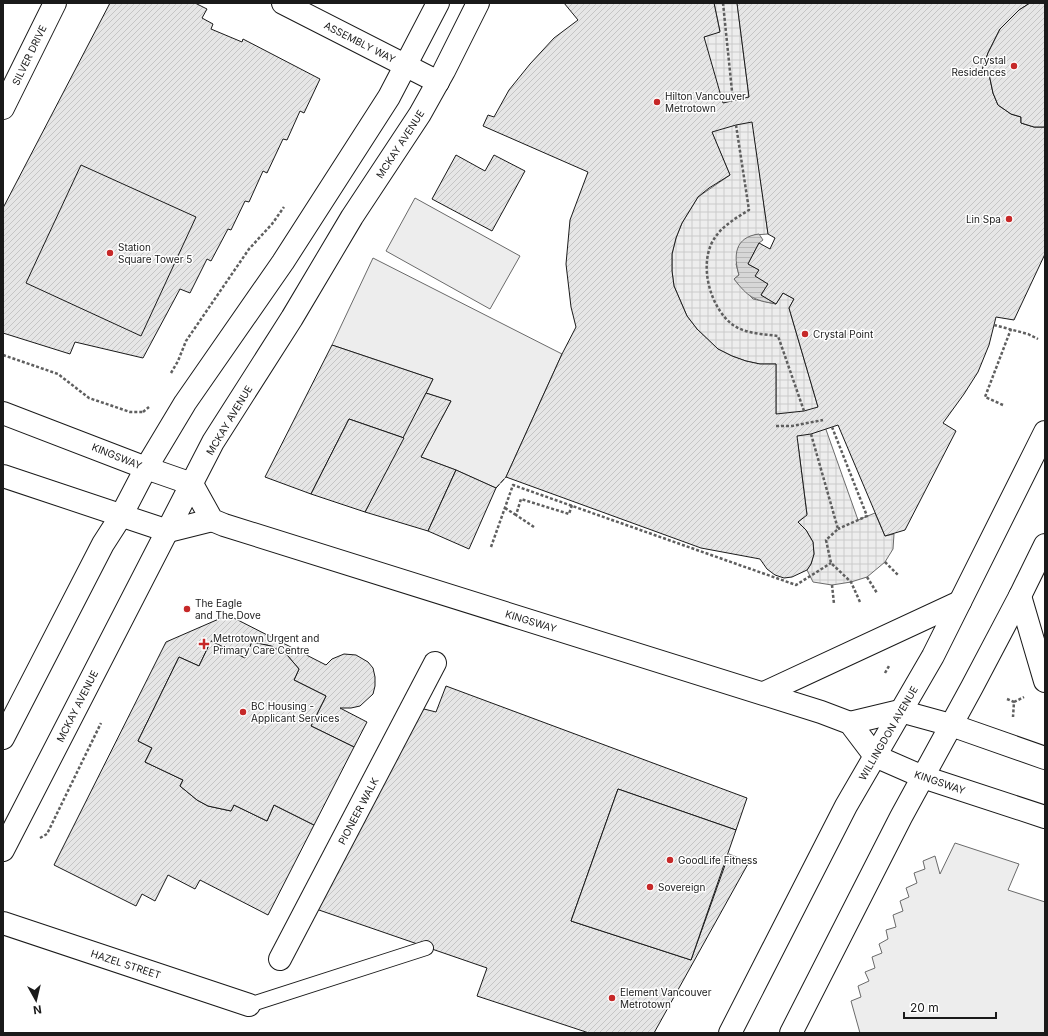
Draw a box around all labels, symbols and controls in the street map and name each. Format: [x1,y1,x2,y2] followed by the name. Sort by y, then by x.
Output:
[322,19,398,65] street label: ASSEMBLY WAY
[9,23,49,87] street label: SILVER DRIVE
[951,54,1006,78] place label: Crystal Residences
[1009,61,1019,71] marker: Crystal Residences
[665,90,746,114] place label: Hilton Vancouver Metrotown
[652,97,662,107] marker: Hilton Vancouver Metrotown
[373,108,427,180] street label: MCKAY AVENUE
[966,213,1001,225] place label: Lin Spa
[1004,214,1014,224] marker: Lin Spa
[118,241,192,265] place label: Station Square Tower 5
[105,248,115,258] marker: Station Square Tower 5
[813,328,874,340] place label: Crystal Point
[800,329,810,339] marker: Crystal Point
[204,383,254,457] street label: MCKAY AVENUE
[90,440,144,472] street label: KINGSWAY
[195,597,261,621] place label: The Eagle and The Dove
[182,604,192,614] marker: The Eagle and The Dove
[504,608,558,635] street label: KINGSWAY
[213,632,319,656] place label: Metrotown Urgent and Primary Care Centre
[198,638,210,650] marker: Metrotown Urgent and Primary Care Centre
[54,668,100,744] street label: MCKAY AVENUE
[856,684,920,782] street label: WILLINGDON AVENUE
[251,700,339,724] place label: BC Housing - Applicant Services
[238,707,248,717] marker: BC Housing - Applicant Services
[913,768,967,796] street label: KINGSWAY
[335,775,381,847] street label: PIONEER WALK
[678,854,758,866] place label: GoodLife Fitness
[665,855,675,865] marker: GoodLife Fitness
[658,881,705,893] place label: Sovereign
[645,882,655,892] marker: Sovereign
[89,947,163,981] street label: HAZEL STREET
[16,980,56,1020] north arrow
[620,986,712,1010] place label: Element Vancouver Metrotown
[607,993,617,1003] marker: Element Vancouver Metrotown
[904,994,996,1020] scale bar
[910,1000,939,1015] text: 20 m
[32,1002,43,1017] text: N

